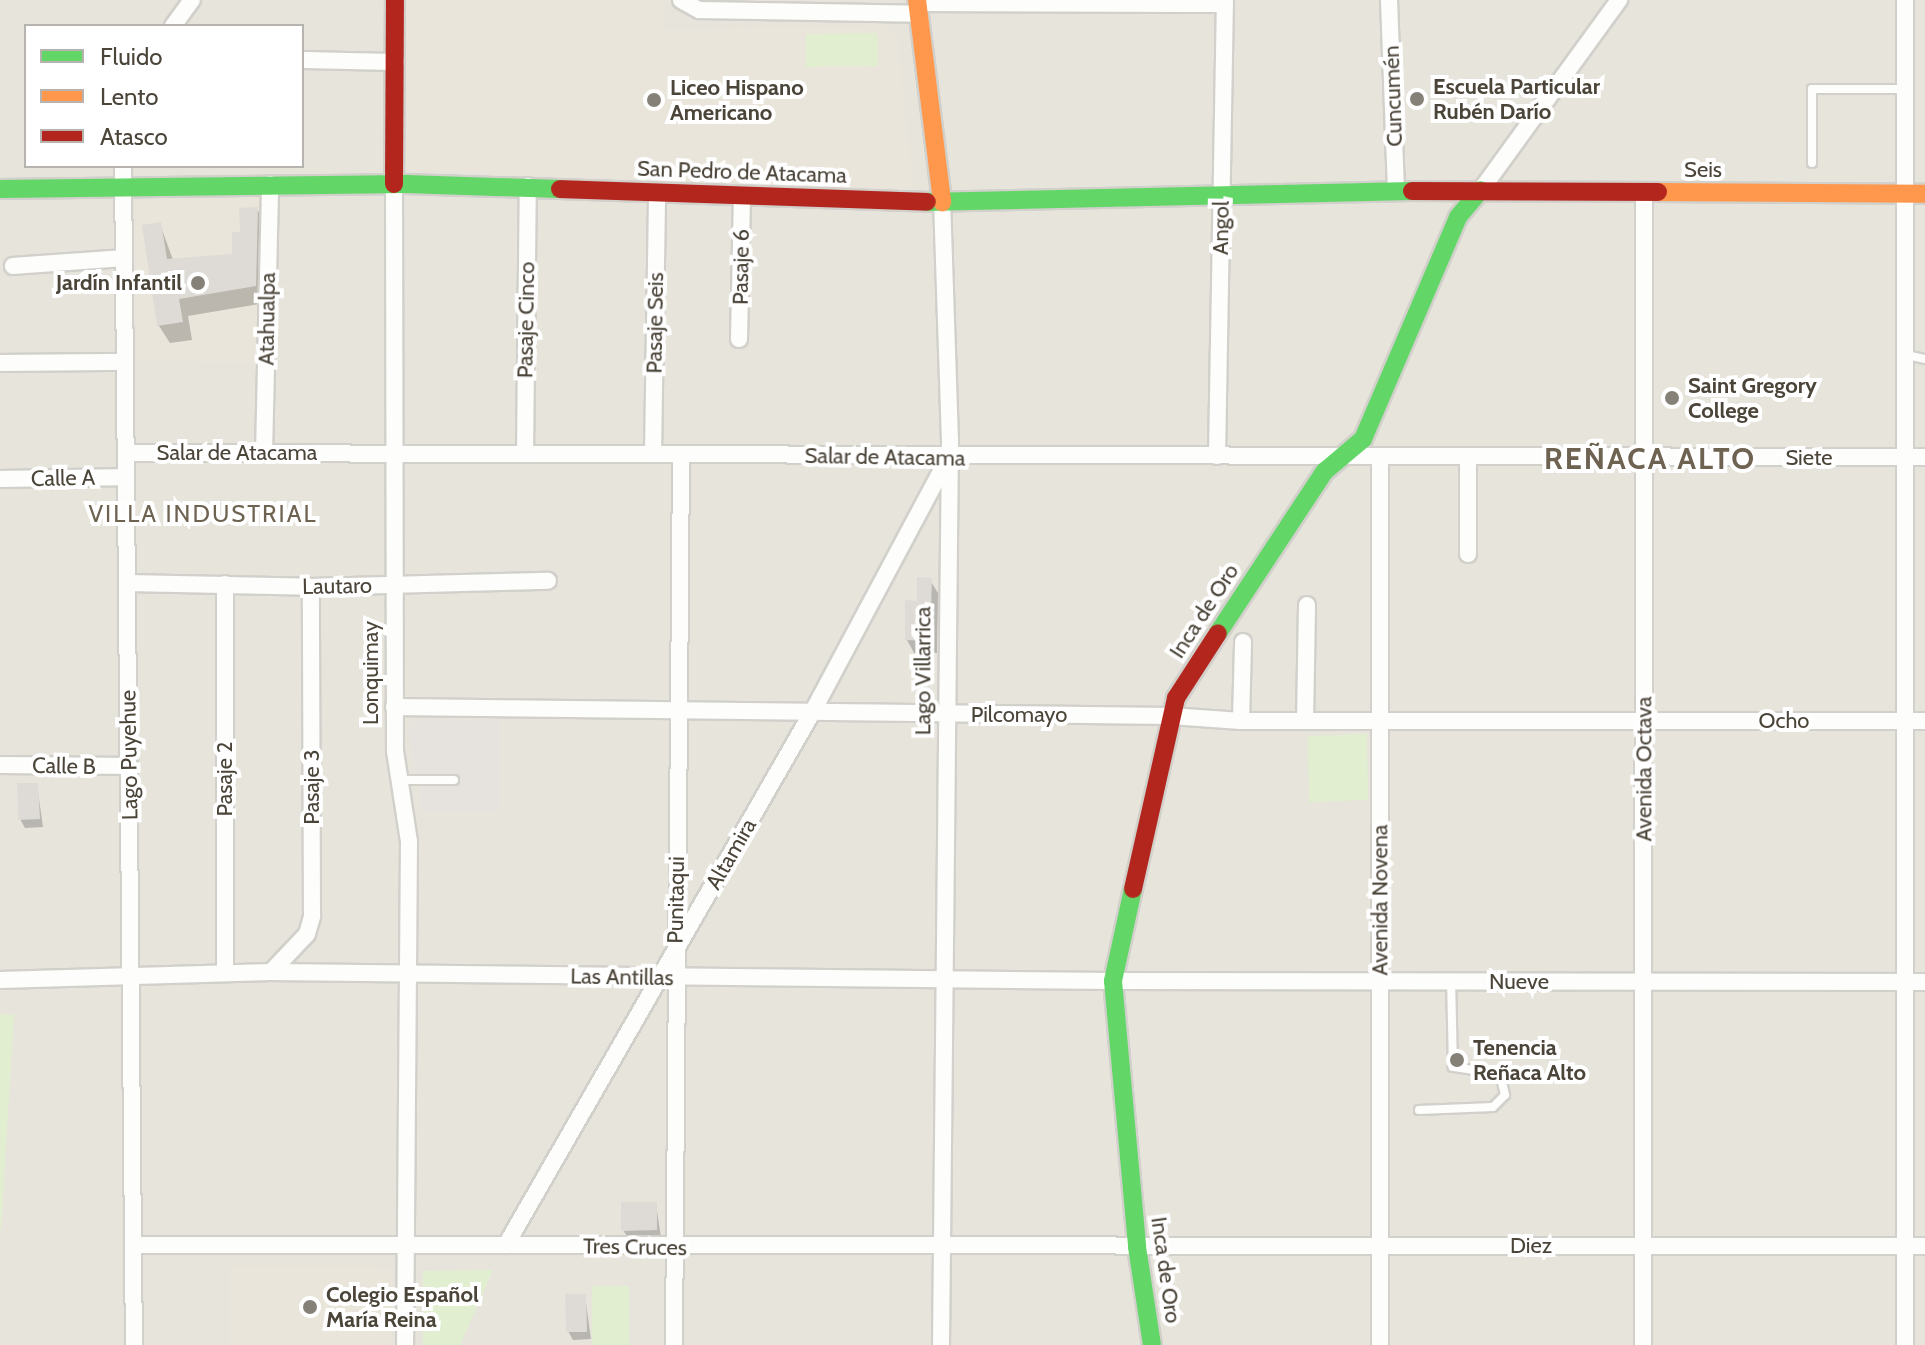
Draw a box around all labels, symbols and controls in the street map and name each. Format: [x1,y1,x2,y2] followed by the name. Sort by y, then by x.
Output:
[24,24,304,168] legend
[100,42,162,71] text: Fluido
[1378,45,1408,147] street label: Cuncumén
[1433,73,1600,124] place label: Escuela Particular Rubén Darío
[670,74,804,126] place label: Liceo Hispano Americano
[100,82,159,111] text: Lento
[1408,90,1426,108] marker: Escuela Particular Rubén Darío
[645,91,663,109] marker: Liceo Hispano Americano
[100,122,168,151] text: Atasco
[637,155,847,189] street label: San Pedro de Atacama
[1684,157,1722,183] street label: Seis
[1207,201,1235,255] street label: Angol
[727,229,755,305] street label: Pasaje 6
[512,262,540,378] street label: Pasaje Cinco
[56,270,182,296] place label: Jardín Infantil
[253,272,281,366] street label: Atahualpa
[641,272,669,374] street label: Pasaje Seis
[189,274,207,292] marker: Jardín Infantil
[1688,372,1817,424] place label: Saint Gregory College
[1663,389,1681,407] marker: Saint Gregory College
[157,440,317,466] street label: Salar de Atacama
[1544,441,1756,477] district label: REÑACA ALTO
[804,442,966,472] street label: Salar de Atacama
[1785,445,1833,471] street label: Siete
[31,464,95,492] street label: Calle A
[88,500,318,528] district label: VILLA INDUSTRIAL
[1164,559,1244,663] street label: Inca de Oro
[302,572,372,600] street label: Lautaro
[910,607,936,735] street label: Lago Villarrica
[358,621,384,725] street label: Lonquimay
[115,690,143,820] street label: Lago Puyehue
[1631,697,1657,841] street label: Avenida Octava
[971,702,1067,728] street label: Pilcomayo
[1759,708,1809,734] street label: Ocho
[212,742,238,816] street label: Pasaje 2
[299,749,325,825] street label: Pasaje 3
[32,752,96,780] street label: Calle B
[700,814,762,894] street label: Altamira
[1367,824,1393,976] street label: Avenida Novena
[662,856,690,944] street label: Punitaqui
[570,963,674,991] street label: Las Antillas
[1489,969,1549,995] street label: Nueve
[1473,1034,1586,1086] place label: Tenencia Reñaca Alto
[1448,1051,1466,1069] marker: Tenencia Reñaca Alto
[1145,1215,1187,1325] street label: Inca de Oro
[583,1233,687,1261] street label: Tres Cruces
[1510,1233,1552,1259] street label: Diez
[326,1281,479,1332] place label: Colegio Español María Reina
[301,1298,319,1316] marker: Colegio Español María Reina

